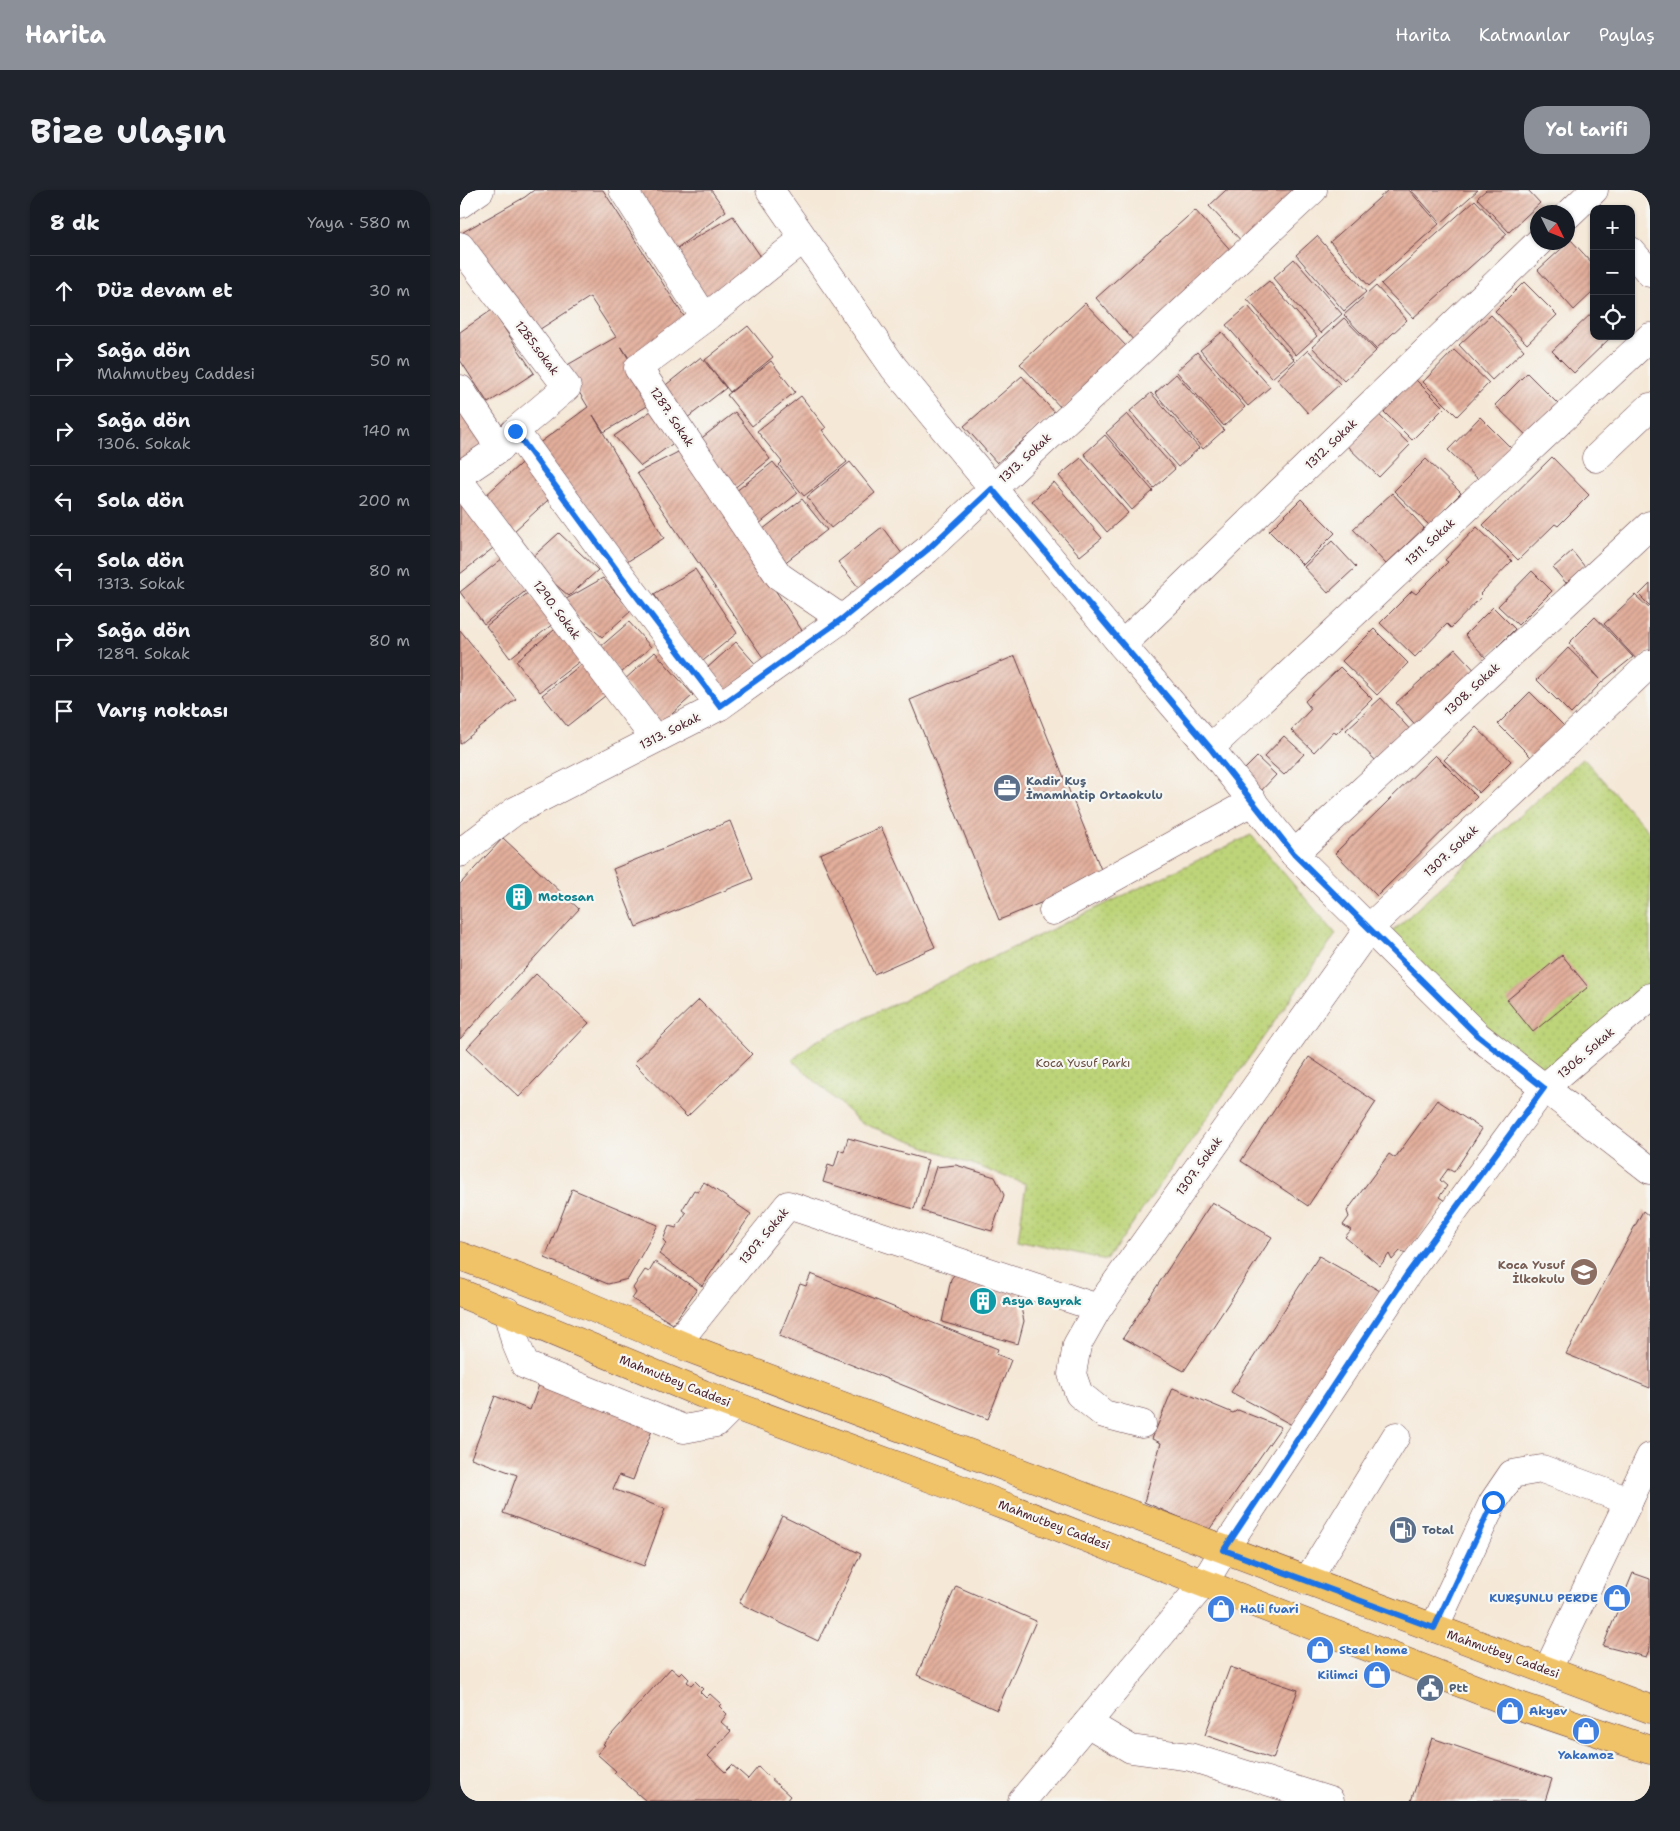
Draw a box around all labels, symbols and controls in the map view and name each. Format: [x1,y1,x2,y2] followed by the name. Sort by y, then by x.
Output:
[25,19,106,51] text: Harita
[1395,23,1451,47] text: Harita
[1479,23,1571,47] text: Katmanlar
[1599,23,1655,47] text: Paylaş
[1524,106,1650,154] button: Yol tarifi
[30,107,226,154] text: Bize ulaşın
[1530,205,1575,250] north arrow
[1590,205,1635,340] map controls
[1590,205,1635,250] button: +
[50,209,100,237] text: 8 dk
[307,212,410,233] text: Yaya · 580 m
[1590,250,1635,295] button: −
[50,277,78,305] icon: ahead
[97,278,233,303] text: Düz devam et
[369,280,410,301] text: 30 m
[1590,295,1635,340] button: locate
[511,318,563,378] street label: 1285.sokak
[97,338,190,363] text: Sağa dön
[50,347,78,375] icon: right
[370,350,410,371] text: 50 m
[97,363,255,384] text: Mahmutbey Caddesi
[646,384,698,450] street label: 1287. Sokak
[97,408,190,433] text: Sağa dön
[1302,415,1360,473] street label: 1312. Sokak
[50,417,78,445] icon: right
[363,420,410,441] text: 140 m
[504,420,527,443] route end
[995,430,1055,486] street label: 1313. Sokak
[97,433,191,454] text: 1306. Sokak
[50,487,78,515] icon: left
[97,488,184,513] text: Sola dön
[358,490,410,511] text: 200 m
[1402,515,1458,569] street label: 1311. Sokak
[97,548,184,573] text: Sola dön
[50,557,78,585] icon: left
[369,560,410,581] text: 80 m
[97,573,185,594] text: 1313. Sokak
[530,577,584,643] street label: 1290. Sokak
[97,618,190,643] text: Sağa dön
[50,627,78,655] icon: right
[369,630,410,651] text: 80 m
[97,643,190,664] text: 1289. Sokak
[1441,659,1503,719] street label: 1308. Sokak
[50,697,78,725] icon: arrive
[97,698,228,723] text: Varış noktası
[637,709,703,753] street label: 1313. Sokak
[992,773,1022,803] office icon: Kadir Kuş İmamhatip Ortaokulu
[1026,773,1163,803] place label: Kadir Kuş İmamhatip Ortaokulu
[1420,821,1482,880] street label: 1307. Sokak
[504,882,534,912] building icon: Motosan
[538,889,594,905] place label: Motosan
[1554,1024,1618,1082] street label: 1306. Sokak
[1035,1055,1131,1071] park label: Koca Yusuf Parkı
[1172,1133,1226,1199] street label: 1307. Sokak
[736,1204,792,1268] street label: 1307. Sokak
[1498,1257,1565,1287] place label: Koca Yusuf İlkokulu
[1569,1257,1599,1287] school or university icon: Koca Yusuf İlkokulu
[968,1286,998,1316] building icon: Asya Bayrak
[1002,1293,1082,1309] place label: Asya Bayrak
[617,1351,733,1411] street label: Mahmutbey Caddesi
[1482,1491,1505,1514] route start
[996,1496,1112,1554] street label: Mahmutbey Caddesi
[1388,1515,1418,1545] fuel station icon: Total
[1422,1522,1454,1538] place label: Total
[1602,1583,1632,1613] shop icon: KURŞUNLU PERDE
[1489,1590,1598,1606] place label: KURŞUNLU PERDE
[1206,1594,1236,1624] shop icon: Hali fuari
[1240,1601,1299,1617] place label: Hali fuari
[1445,1626,1561,1682] street label: Mahmutbey Caddesi
[1305,1635,1335,1665] shop icon: Steel home
[1339,1642,1408,1658] place label: Steel home
[1362,1660,1392,1690] shop icon: Kilimci
[1318,1667,1358,1683] place label: Kilimci
[1415,1673,1445,1703] public building icon: Ptt
[1449,1680,1468,1696] place label: Ptt
[1495,1696,1525,1726] shop icon: Akyev
[1529,1703,1567,1719] place label: Akyev
[1571,1716,1601,1746] shop icon: Yakamoz
[1558,1747,1614,1763] place label: Yakamoz

